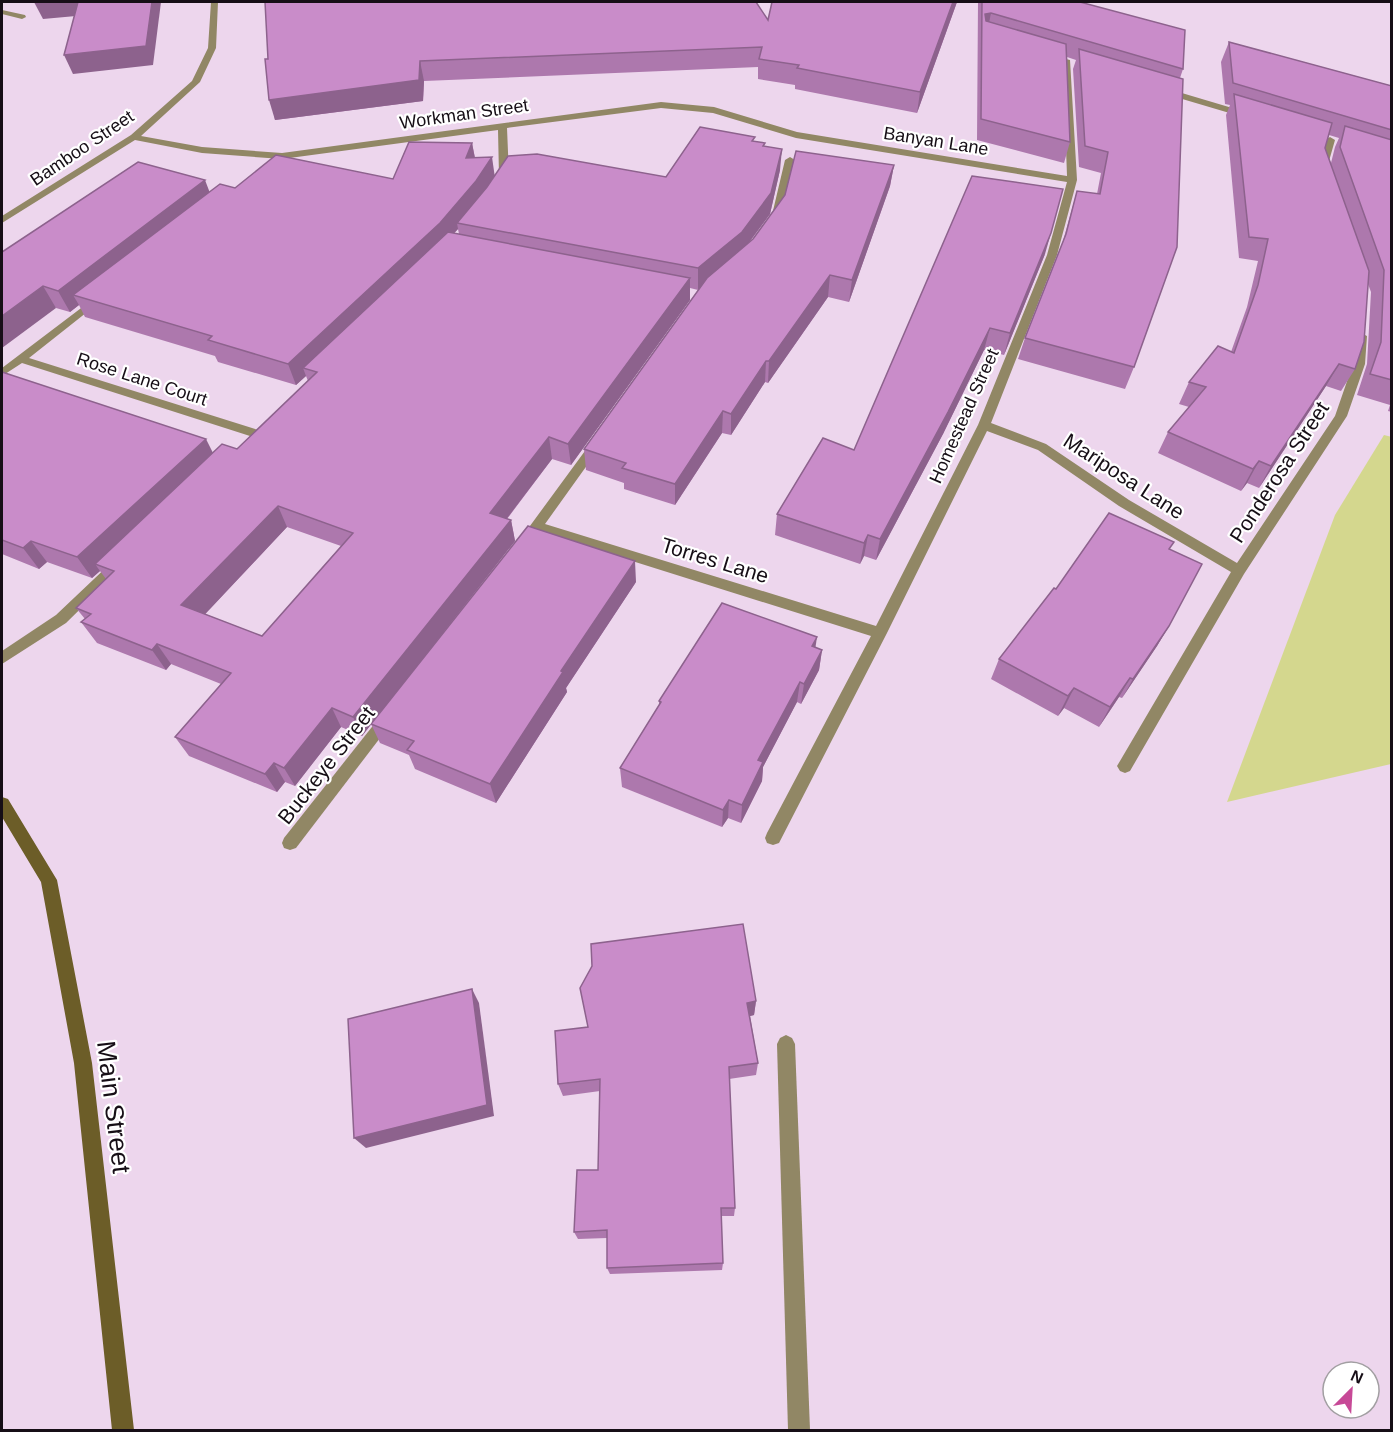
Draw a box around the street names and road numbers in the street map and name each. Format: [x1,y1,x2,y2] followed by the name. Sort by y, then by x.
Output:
[398,95,530,133] street label: Workman Street
[27,106,137,190] street label: Bamboo Street
[882,123,990,159] street label: Banyan Lane
[925,346,1003,486] street label: Homestead Street
[74,348,210,410] street label: Rose Lane Court
[1225,397,1333,547] street label: Ponderosa Street
[1059,429,1189,523] street label: Mariposa Lane
[659,533,771,587] street label: Torres Lane
[273,702,379,828] street label: Buckeye Street
[91,1039,137,1176] street label: Main Street

